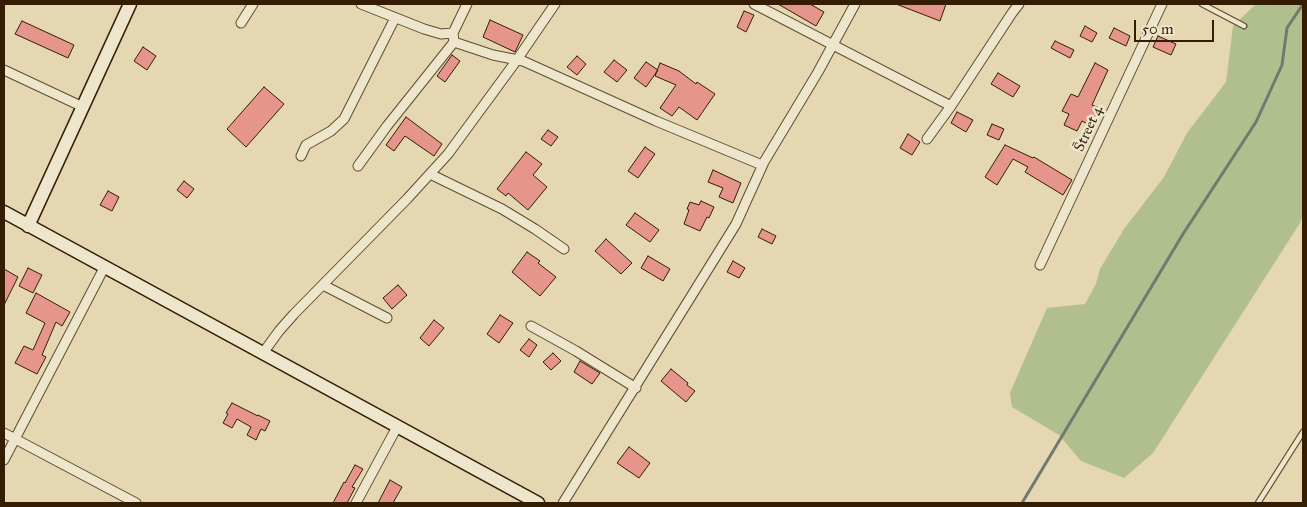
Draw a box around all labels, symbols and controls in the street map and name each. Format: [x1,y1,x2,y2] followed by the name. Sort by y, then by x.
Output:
[1137,10,1217,42] scale bar
[1142,20,1174,38] text: 50 m
[1071,103,1107,155] street label: S̄treet 4

